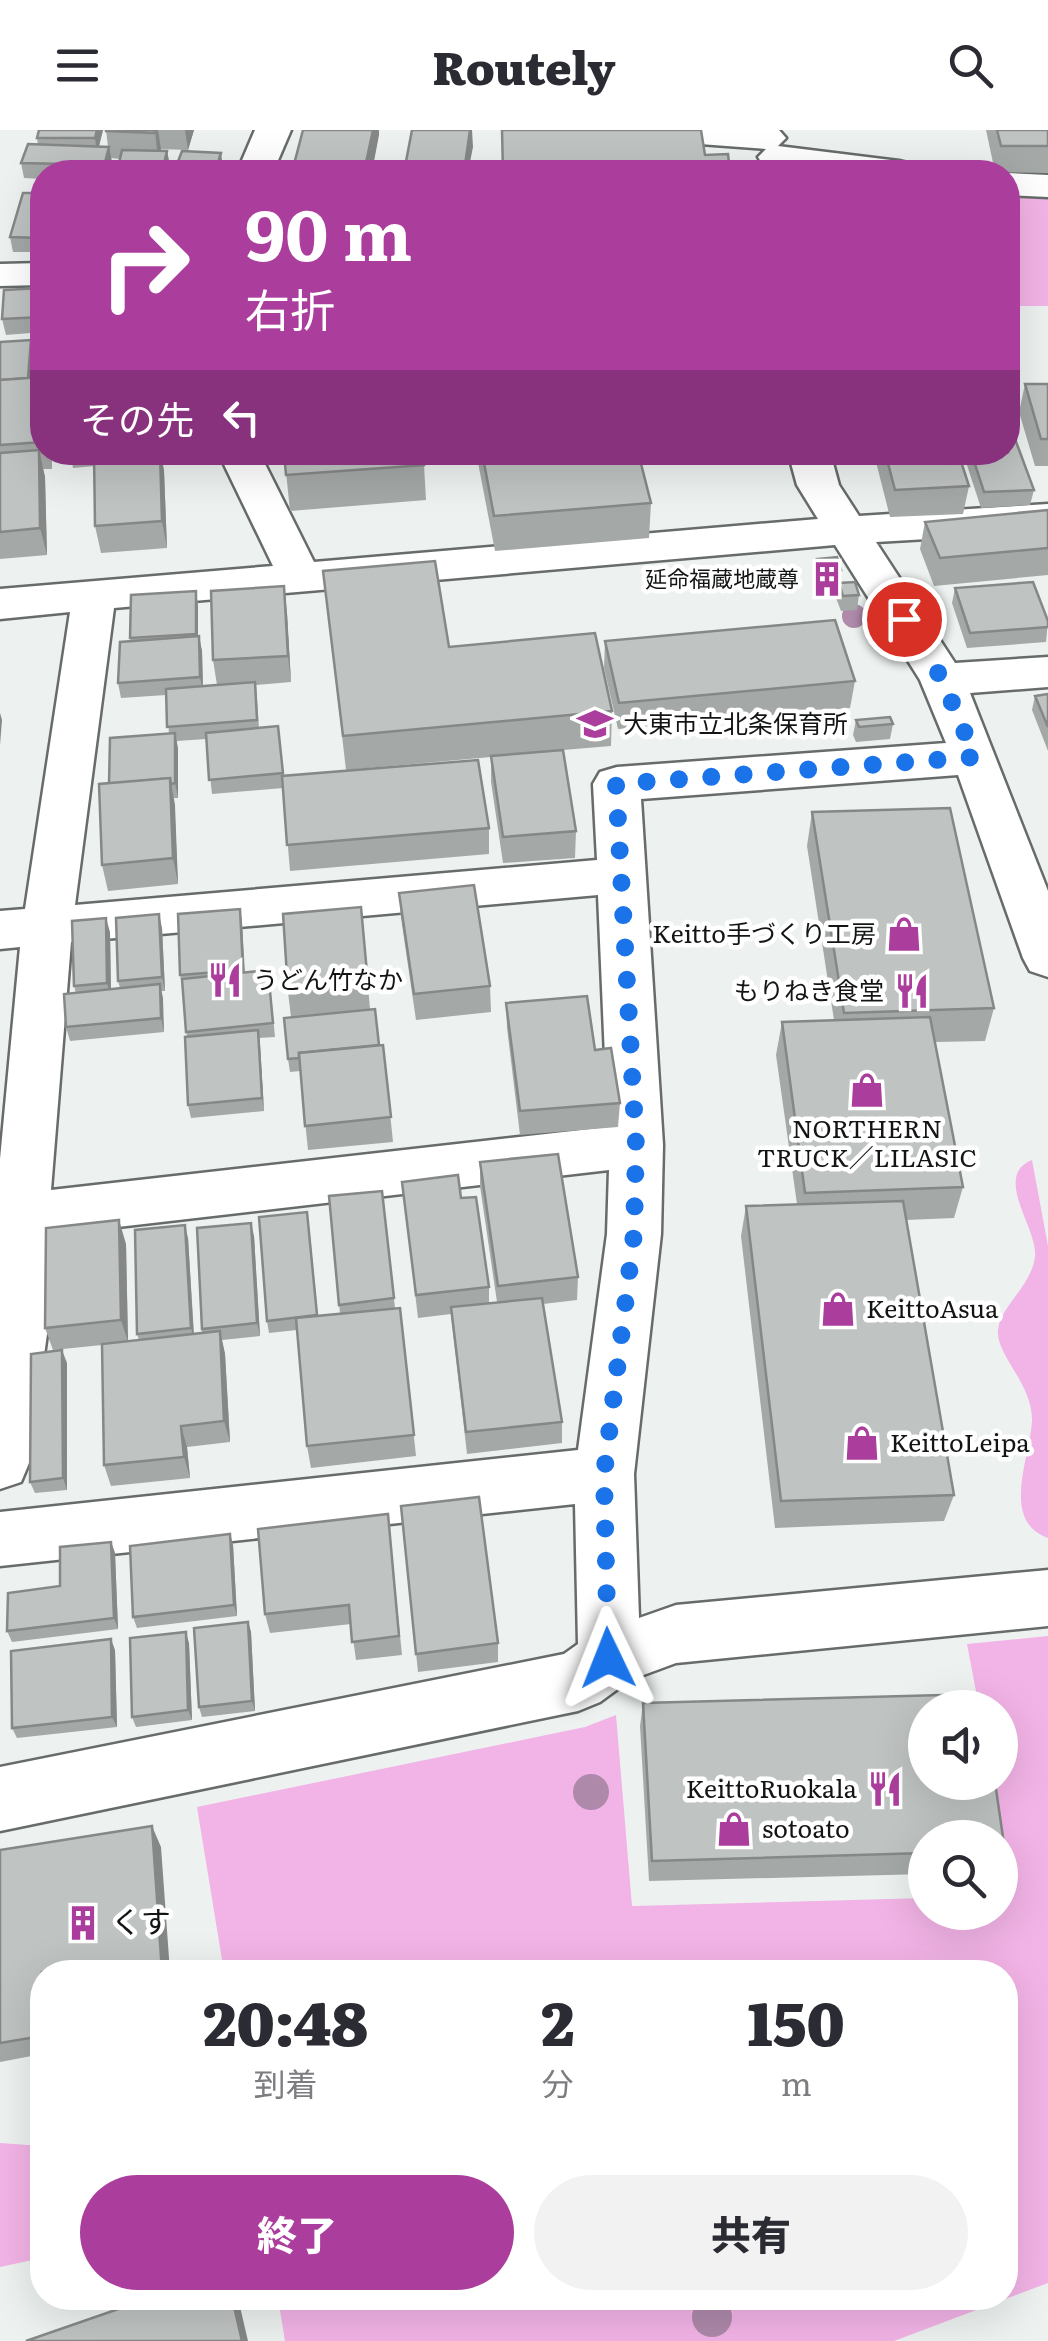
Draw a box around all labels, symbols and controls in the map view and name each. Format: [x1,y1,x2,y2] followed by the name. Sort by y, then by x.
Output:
[432,32,616,99] text: Routely
[50,38,105,93] icon: menu
[943,38,998,93] icon: search
[245,179,412,283] text: 90 m
[80,200,210,330] icon: right
[245,274,335,341] text: 右折
[80,389,194,446] text: その先
[214,390,269,445] icon: left
[808,560,846,598] building icon: 延命福蔵地蔵尊
[645,561,799,594] place label: 延命福蔵地蔵尊
[862,577,947,662] pin
[877,592,932,647] icon: arrive
[623,704,848,741] place label: 大東市立北条保育所
[576,705,614,743] school or university icon: 大東市立北条保育所
[652,914,876,951] place label: Keitto手づくり工房
[885,915,923,953] shop icon: Keitto手づくり工房
[253,960,403,997] place label: うどん竹なか
[206,961,244,999] restaurant icon: うどん竹なか
[734,971,884,1008] place label: もりねき食堂
[893,972,931,1010] restaurant icon: もりねき食堂
[848,1071,886,1109] shop icon: NORTHERN TRUCK／LILASIC
[757,1109,977,1175] place label: NORTHERN TRUCK／LILASIC
[866,1289,999,1326] place label: KeittoAsua
[819,1290,857,1328] shop icon: KeittoAsua
[890,1423,1030,1460] place label: KeittoLeipa
[843,1424,881,1462] shop icon: KeittoLeipa
[556,1606,660,1710] position arrow
[908,1690,1018,1930] map controls
[908,1690,1018,1800] button: sound
[686,1769,858,1806] place label: KeittoRuokala
[866,1770,904,1808] restaurant icon: KeittoRuokala
[762,1809,850,1846] place label: sotoato
[715,1810,753,1848] shop icon: sotoato
[908,1820,1018,1930] button: search
[111,1898,171,1942] place label: くす
[64,1904,102,1942] building icon: くす
[203,1975,368,2064] text: 20:48
[541,1975,574,2064] text: 2
[748,1975,845,2064] text: 150
[254,2058,318,2106] text: 到着
[542,2058,574,2106] text: 分
[781,2058,812,2106] text: m
[80,2175,514,2290] button: 終了
[534,2175,968,2290] button: 共有

